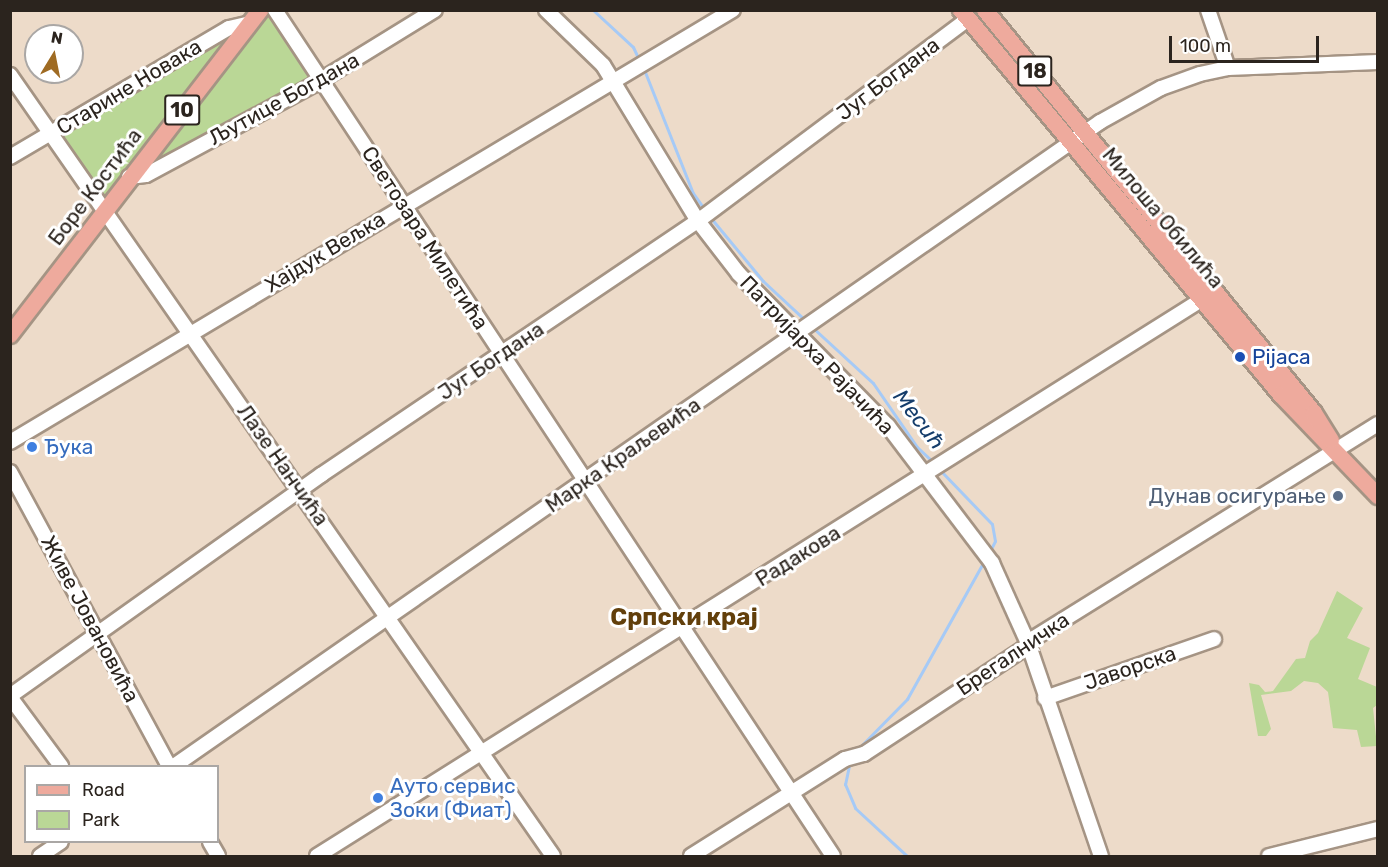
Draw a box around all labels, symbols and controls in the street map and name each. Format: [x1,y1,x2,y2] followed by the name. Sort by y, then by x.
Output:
[24,24,84,84] north arrow
[1172,24,1322,62] scale bar
[50,27,64,48] text: N
[832,32,944,126] street label: Југ Богдана
[52,34,206,140] street label: Старине Новака
[1180,35,1231,57] text: 100 m
[204,47,364,151] street label: Љутице Богдана
[1017,54,1053,88] road number: 18
[164,93,200,127] road number: 10
[43,124,147,250] street label: Боре Костића
[356,142,494,334] street label: Светозара Милетића
[1097,143,1229,293] street label: Милоша Обилића
[260,206,390,298] street label: Хајдук Вељка
[735,270,899,440] street label: Патријарха Рајачића
[433,316,549,406] street label: Југ Богдана
[1252,344,1311,370] place label: Pijaca
[1233,350,1247,364] marker: Pijaca
[888,384,950,454] water label: Месић
[541,392,705,518] street label: Марка Краљевића
[232,399,334,531] street label: Лазе Нанчића
[44,434,93,460] place label: Ђука
[25,440,39,454] marker: Ђука
[1149,483,1326,509] place label: Дунав осигурање
[1331,489,1345,503] marker: Дунав осигурање
[751,520,845,592] street label: Радакова
[35,531,145,707] street label: Живе Јовановића
[610,604,758,632] district label: Српски крај
[952,607,1074,701] street label: Брегалничка
[1081,641,1179,695] street label: Јаворска
[24,765,219,843] legend
[390,773,516,823] place label: Ауто сервис Зоки (Фиат)
[82,779,125,801] text: Road
[371,791,385,805] marker: Ауто сервис Зоки (Фиат)
[82,809,119,831] text: Park

